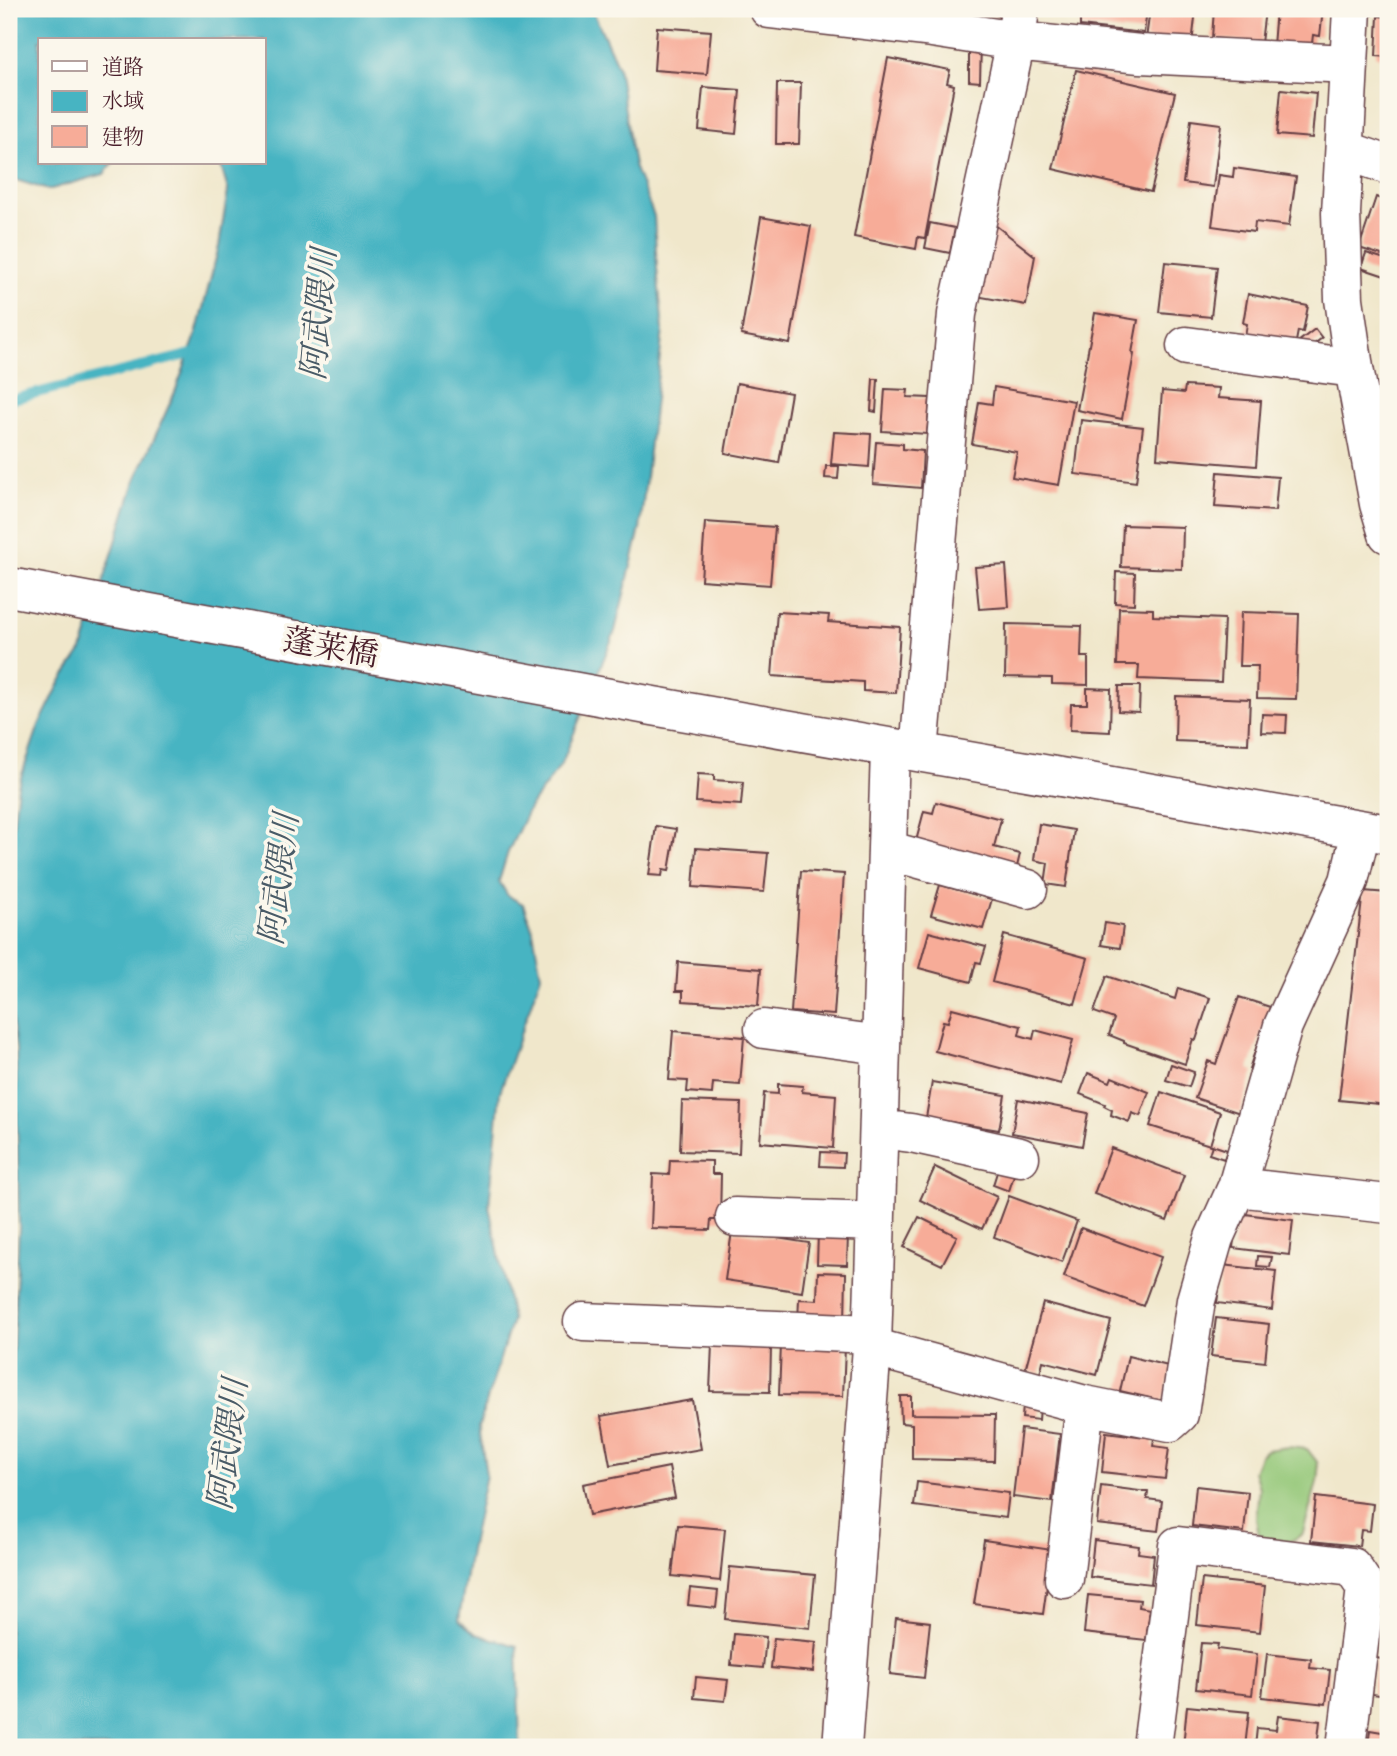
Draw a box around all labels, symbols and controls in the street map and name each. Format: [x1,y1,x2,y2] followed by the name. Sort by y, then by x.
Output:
[38,38,266,164] legend
[102,53,144,80] text: 道路
[102,87,144,114] text: 水域
[102,123,144,150] text: 建物
[291,243,345,382] water label: 阿武隈川
[280,618,382,676] street label: 蓬莱橋
[249,808,308,947] water label: 阿武隈川
[198,1373,257,1512] water label: 阿武隈川

